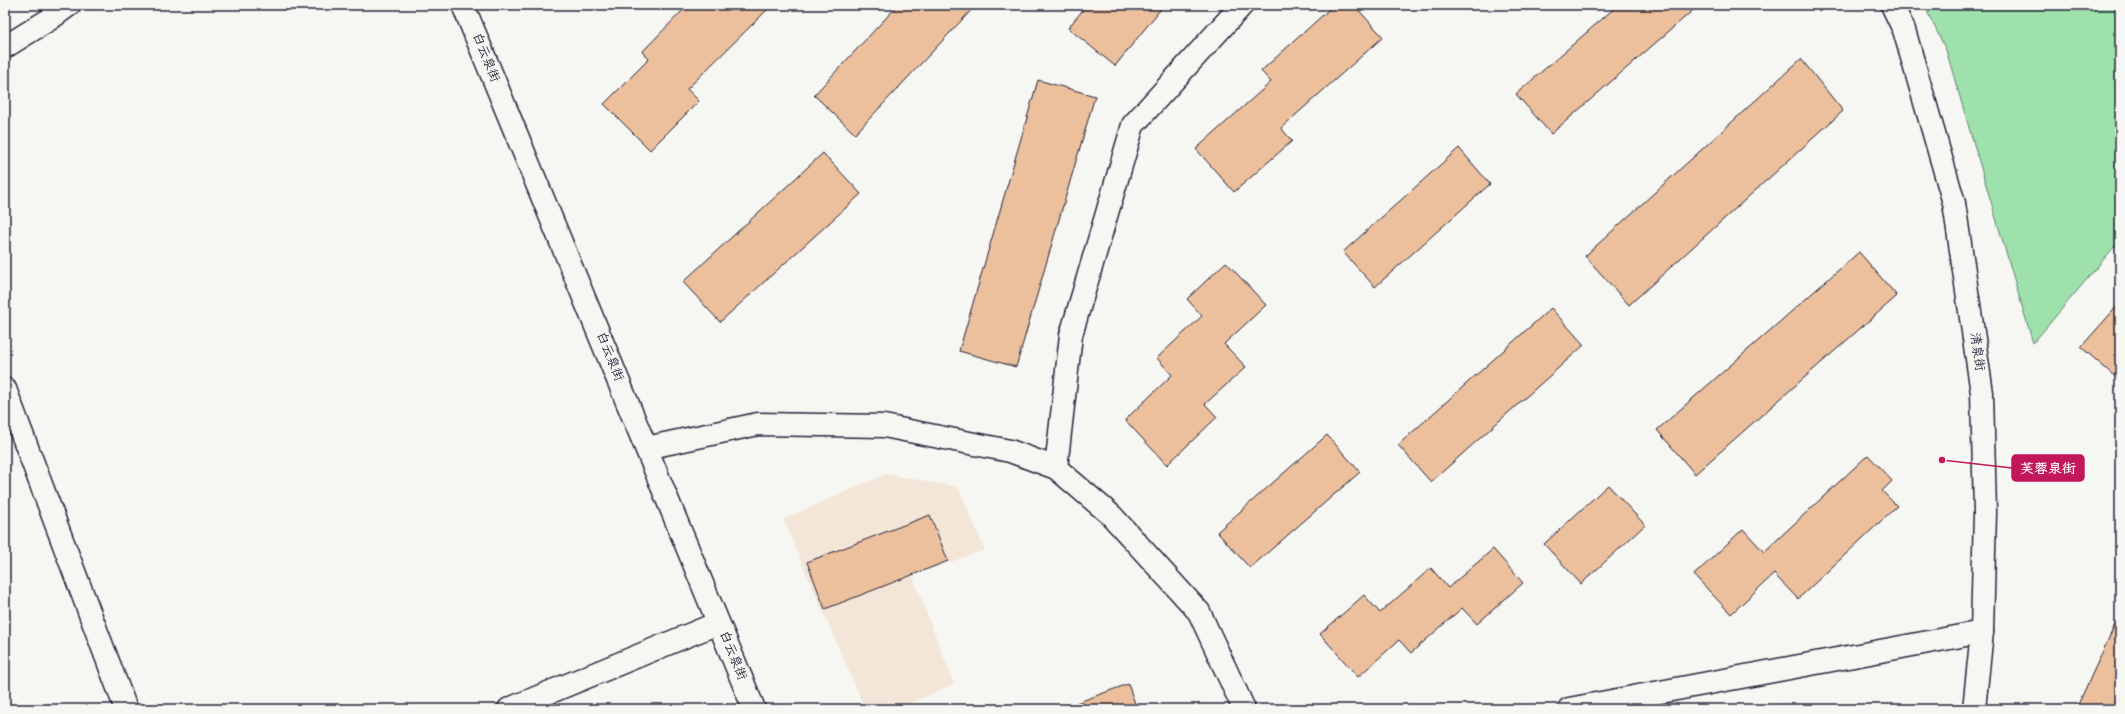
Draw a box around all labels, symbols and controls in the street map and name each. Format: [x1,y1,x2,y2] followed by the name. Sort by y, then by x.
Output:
[466,30,504,86] street label: 白云泉街
[590,329,628,385] street label: 白云泉街
[1964,331,1988,373] street label: 清泉街
[2012,455,2084,481] callout: 芙蓉泉街
[2020,460,2076,480] text: 芙蓉泉街
[713,628,751,684] street label: 白云泉街

